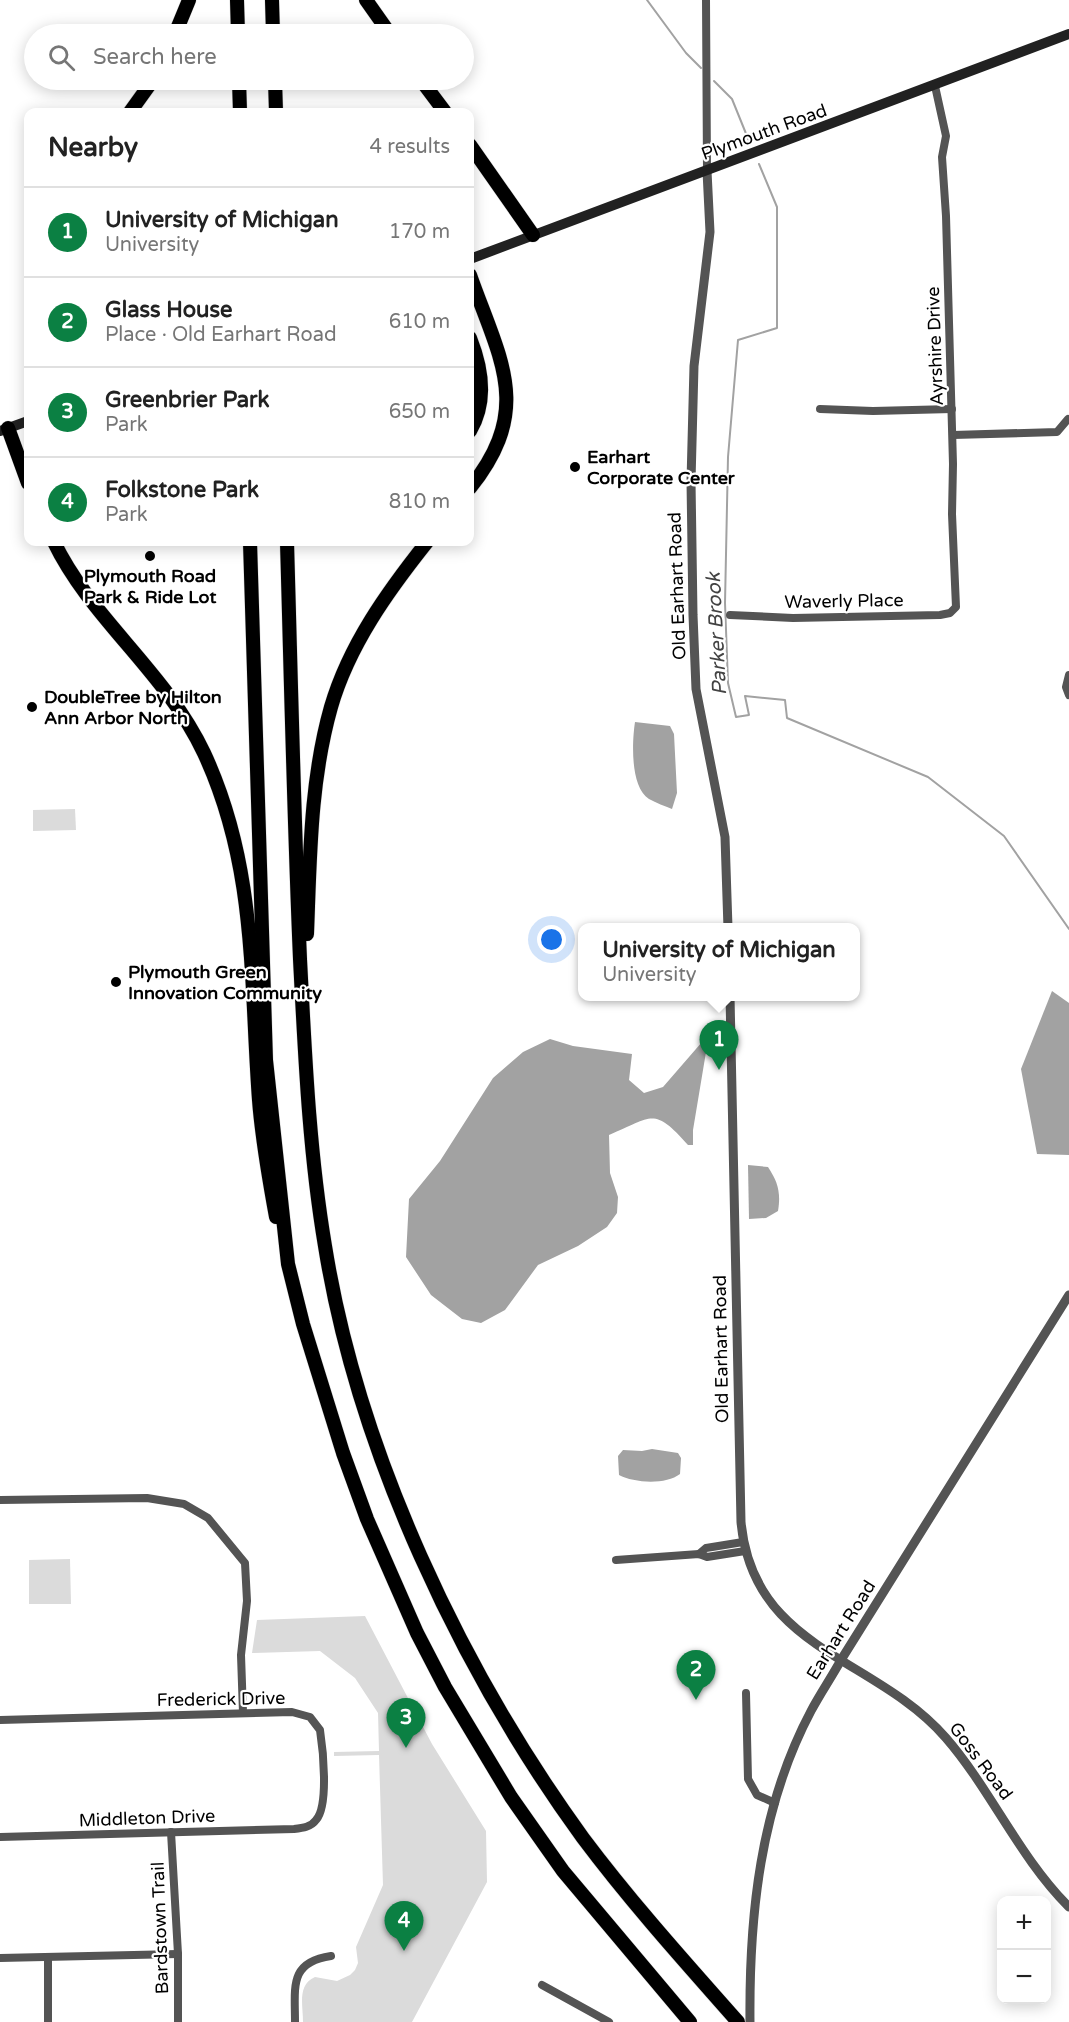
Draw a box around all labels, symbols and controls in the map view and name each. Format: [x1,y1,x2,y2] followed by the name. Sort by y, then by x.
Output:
[24,24,474,90] search box
[45,41,78,74] icon: search
[93,44,217,70] text: Search here
[698,99,830,165] street label: Plymouth Road
[48,132,138,163] text: Nearby
[370,135,450,159] text: 4 results
[105,207,339,233] text: University of Michigan
[61,220,74,244] text: 1
[389,220,450,244] text: 170 m
[105,233,199,257] text: University
[922,286,948,406] street label: Ayrshire Drive
[105,297,232,323] text: Glass House
[61,310,74,334] text: 2
[389,310,450,334] text: 610 m
[105,323,337,347] text: Place · Old Earhart Road
[105,387,269,413] text: Greenbrier Park
[61,400,74,424] text: 3
[389,400,450,424] text: 650 m
[105,413,148,437] text: Park
[587,446,736,489] place label: Earhart Corporate Center
[568,460,582,474] marker: Earhart Corporate Center
[105,477,259,503] text: Folkstone Park
[61,490,74,514] text: 4
[389,490,450,514] text: 810 m
[105,503,148,527] text: Park
[663,512,691,660] street label: Old Earhart Road
[143,549,157,563] marker: Plymouth Road Park & Ride Lot
[84,565,216,608] place label: Plymouth Road Park & Ride Lot
[702,570,732,696] water label: Parker Brook
[784,589,904,613] street label: Waverly Place
[44,686,222,729] place label: DoubleTree by Hilton Ann Arbor North
[25,700,39,714] marker: DoubleTree by Hilton Ann Arbor North
[578,923,860,1001] popup
[537,925,566,954] your location
[602,937,836,963] text: University of Michigan
[128,961,322,1004] place label: Plymouth Green Innovation Community
[602,963,696,987] text: University
[109,975,123,989] marker: Plymouth Green Innovation Community
[700,1020,738,1070] pin: 1
[709,1275,733,1423] street label: Old Earhart Road
[802,1576,880,1684] street label: Earhart Road
[676,1650,716,1700] pin: 2
[157,1687,285,1711] street label: Frederick Drive
[386,1698,426,1748] pin: 3
[945,1718,1017,1804] street label: Goss Road
[78,1805,216,1831] street label: Middleton Drive
[147,1861,173,1995] street label: Bardstown Trail
[997,1896,1051,2004] map controls
[997,1896,1051,1950] button: +
[384,1902,424,1951] pin: 4
[997,1950,1051,2004] button: −

